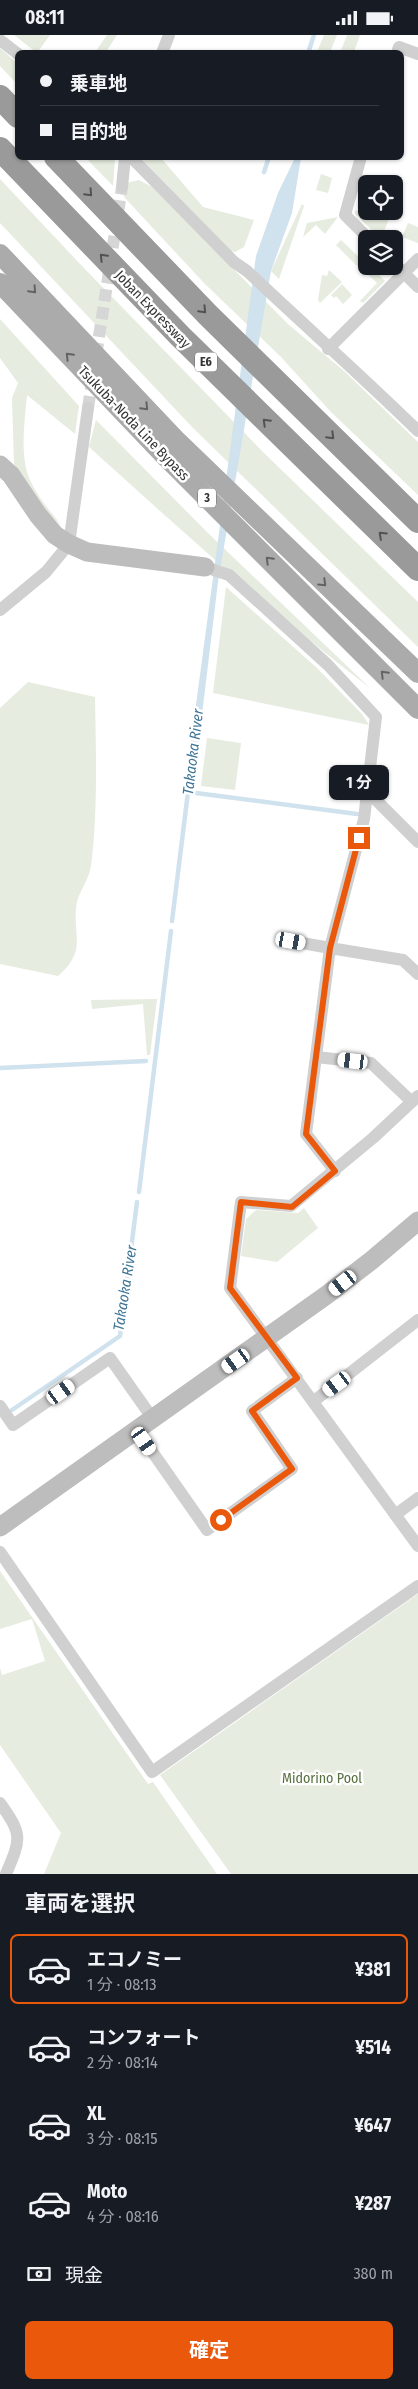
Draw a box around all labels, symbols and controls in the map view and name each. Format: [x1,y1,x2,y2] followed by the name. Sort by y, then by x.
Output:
[25,6,65,29] text: 08:11
[70,72,127,95] text: 乗車地
[70,120,127,143] text: 目的地
[358,175,403,275] map controls
[358,175,403,220] button: locate
[84,188,93,197] one-way arrow
[358,230,403,275] button: layers
[100,253,109,262] one-way arrow
[111,267,194,352] street label: Joban Expressway
[27,284,36,293] one-way arrow
[197,304,206,313] one-way arrow
[66,353,75,362] one-way arrow
[195,353,217,372] road number: E6
[74,363,193,484] street label: Tsukuba-Noda Line Bypass
[139,402,148,411] one-way arrow
[263,419,272,428] one-way arrow
[325,430,334,439] one-way arrow
[198,488,216,507] road number: 3
[379,532,388,541] one-way arrow
[266,556,275,565] one-way arrow
[317,577,326,586] one-way arrow
[381,671,390,680] one-way arrow
[179,707,207,796] water label: Takaoka River
[329,765,389,801] callout: 1 分
[346,773,372,792] text: 1 分
[348,827,370,849] route end
[274,931,307,951] car
[337,1052,368,1070] car
[109,1243,141,1332] water label: Takaoka River
[326,1268,359,1298] car
[219,1346,252,1376] car
[320,1369,353,1399] car
[44,1377,77,1407] car
[129,1424,158,1458] car
[210,1509,232,1531] route start
[282,1770,362,1787] park label: Midorino Pool
[25,1890,135,1917] text: 車両を選択
[27,1947,72,1992] icon: car
[87,1948,182,1971] text: エコノミー
[355,1958,391,1981] text: ¥381
[87,1975,156,1994] text: 1 分 · 08:13
[27,2025,72,2070] icon: car
[87,2026,200,2049] text: コンフォート
[355,2036,391,2059] text: ¥514
[87,2053,158,2072] text: 2 分 · 08:14
[87,2102,106,2125] text: XL
[27,2103,72,2148] icon: car
[354,2114,391,2137] text: ¥647
[87,2129,158,2148] text: 3 分 · 08:15
[87,2180,127,2203] text: Moto
[27,2181,72,2226] icon: car
[355,2192,391,2215] text: ¥287
[87,2207,159,2226] text: 4 分 · 08:16
[25,2260,53,2288] icon: cash
[65,2264,103,2287] text: 現金
[353,2264,393,2283] text: 380 m
[25,2321,393,2379] button: 確定

